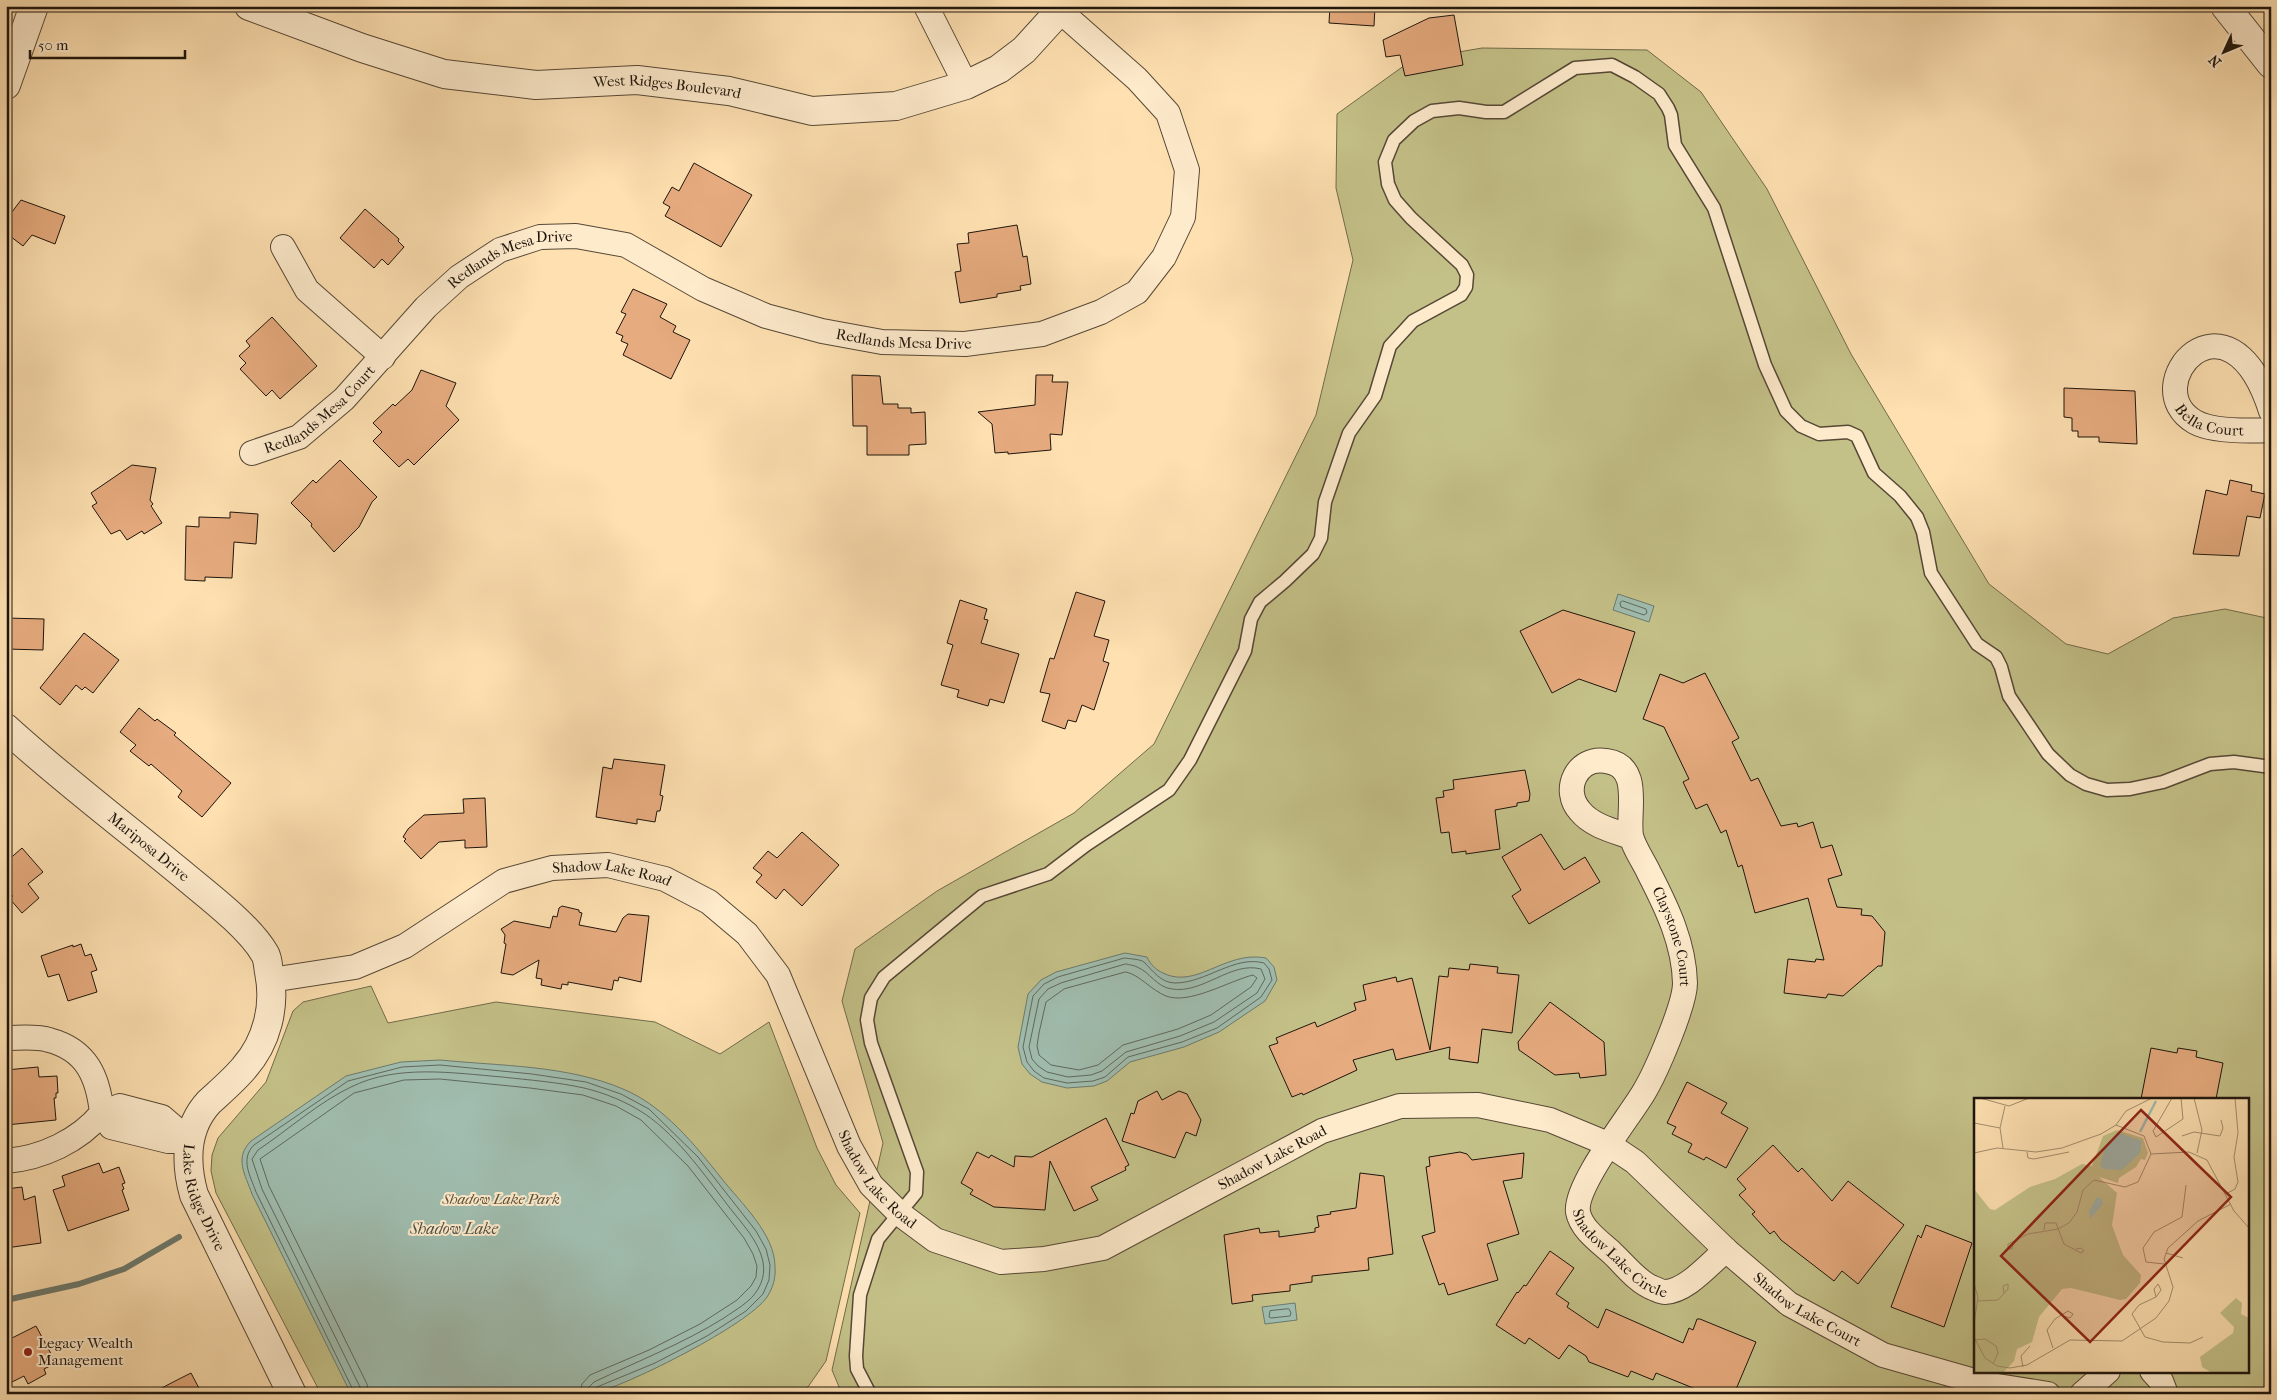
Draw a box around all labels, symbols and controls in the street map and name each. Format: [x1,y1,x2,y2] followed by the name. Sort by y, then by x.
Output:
[30,28,185,60] scale bar
[2200,28,2250,78] north arrow
[38,36,69,54] text: 50 m
[2205,51,2225,70] text: N
[592,71,744,103] street label: West Ridges Boulevard
[444,227,573,292] street label: Redlands Mesa Drive
[834,325,973,353] street label: Redlands Mesa Drive
[262,361,379,457] street label: Redlands Mesa Court
[2171,401,2245,440] street label: Bella Court
[105,809,194,886] street label: Mariposa Drive
[552,856,675,890] street label: Shadow Lake Road
[1648,884,1694,988] street label: Claystone Court
[1974,1098,2250,1372] inset map
[1215,1121,1330,1194] street label: Shadow Lake Road
[834,1127,921,1233] street label: Shadow Lake Road
[179,1143,229,1254] street label: Lake Ridge Drive
[441,1190,560,1208] park label: Shadow Lake Park
[1569,1207,1669,1301] street label: Shadow Lake Circle
[409,1219,498,1238] water label: Shadow Lake
[1750,1268,1865,1351] street label: Shadow Lake Court
[38,1334,134,1369] place label: Legacy Wealth Management
[22,1346,34,1358] marker: Legacy Wealth Management

